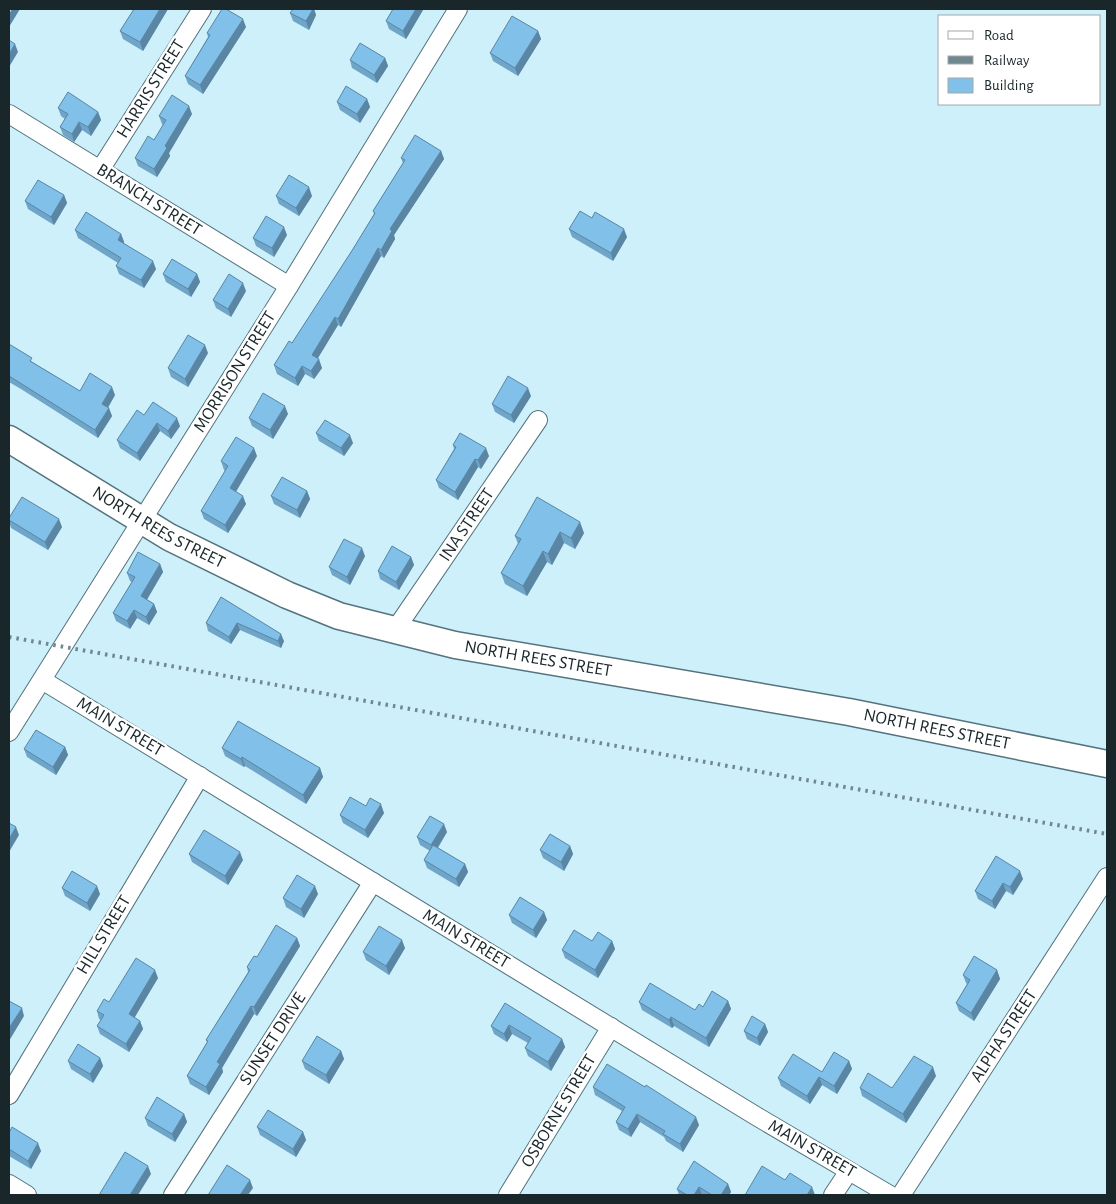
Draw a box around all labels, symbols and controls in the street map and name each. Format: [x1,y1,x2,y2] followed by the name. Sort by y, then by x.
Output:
[938,15,1101,105] legend
[984,28,1014,43] text: Road
[114,37,188,141] street label: HARRIS STREET
[984,53,1030,68] text: Railway
[984,78,1034,93] text: Building
[93,161,205,239] street label: BRANCH STREET
[191,308,280,436] street label: MORRISON STREET
[89,483,228,572] street label: NORTH REES STREET
[436,485,498,565] street label: INA STREET
[463,638,613,681] street label: NORTH REES STREET
[73,694,167,760] street label: MAIN STREET
[862,706,1012,753] street label: NORTH REES STREET
[74,892,135,977] street label: HILL STREET
[419,906,513,972] street label: MAIN STREET
[968,986,1041,1085] street label: ALPHA STREET
[237,989,310,1088] street label: SUNSET DRIVE
[518,1051,600,1171] street label: OSBORNE STREET
[765,1117,859,1181] street label: MAIN STREET

